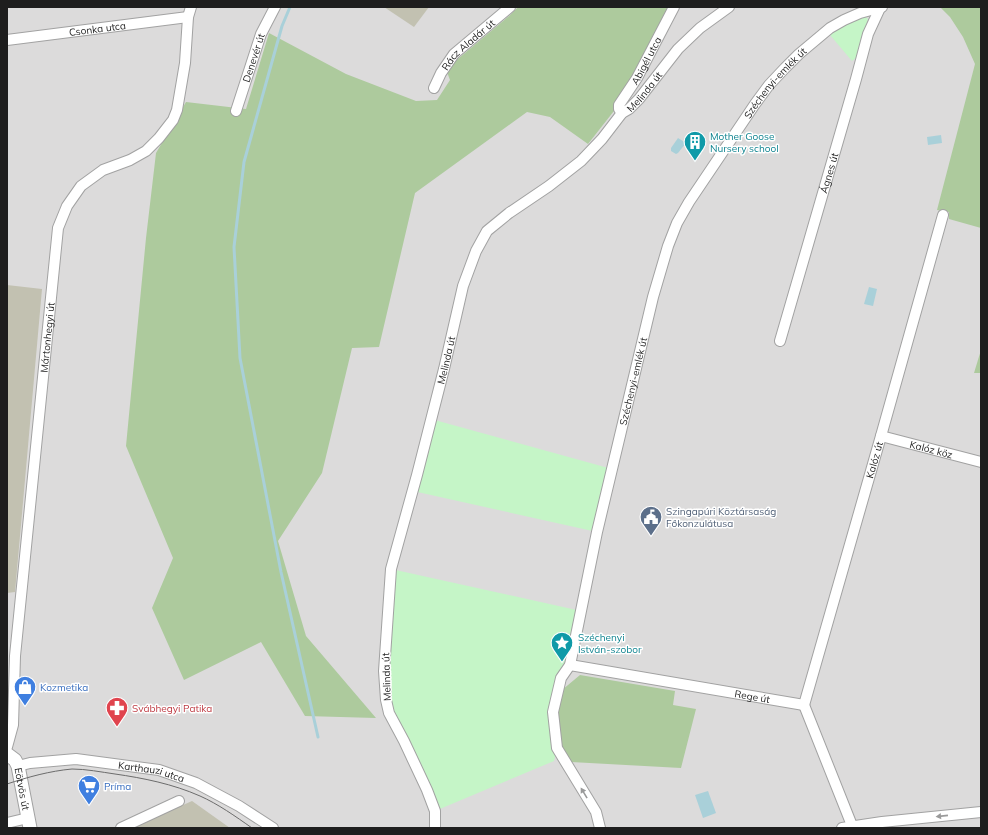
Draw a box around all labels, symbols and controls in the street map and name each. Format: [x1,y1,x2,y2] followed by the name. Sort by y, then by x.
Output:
[439,16,498,73] street label: Rácz Aladár út
[68,19,127,39] street label: Csonka utca
[240,31,268,84] street label: Denevér út
[628,35,664,87] street label: Abigél utca
[741,44,810,121] street label: Széchenyi-emlék út
[624,69,665,115] street label: Melinda út
[682,129,708,162] building icon: Mother Goose Nursery school
[710,130,779,155] place label: Mother Goose Nursery school
[817,151,841,195] street label: Ágnes út
[38,301,58,373] street label: Mártonhegyi út
[434,335,458,385] street label: Melinda út
[617,336,650,427] street label: Széchenyi-emlék út
[908,438,954,461] street label: Kalóz köz
[863,440,886,480] street label: Kalóz út
[638,504,664,537] public building icon: Szingapúri Köztársaság Főkonzulátusa
[666,505,776,530] place label: Szingapúri Köztársaság Főkonzulátusa
[549,630,575,663] place icon: Széchenyi István-szobor
[578,631,642,656] place label: Széchenyi István-szobor
[379,652,394,701] street label: Melinda út
[12,674,38,707] shop icon: Kozmetika
[40,681,88,694] place label: Kozmetika
[734,687,771,706] street label: Rege út
[104,695,130,728] pharmacy icon: Svábhegyi Patika
[132,702,212,715] place label: Svábhegyi Patika
[117,759,186,785] street label: Karthauzi utca
[11,767,32,812] street label: Eötvös út
[76,773,102,806] supermarket icon: Príma
[104,780,131,793] place label: Príma
[581,787,588,799] one-way arrow
[936,813,948,820] one-way arrow

